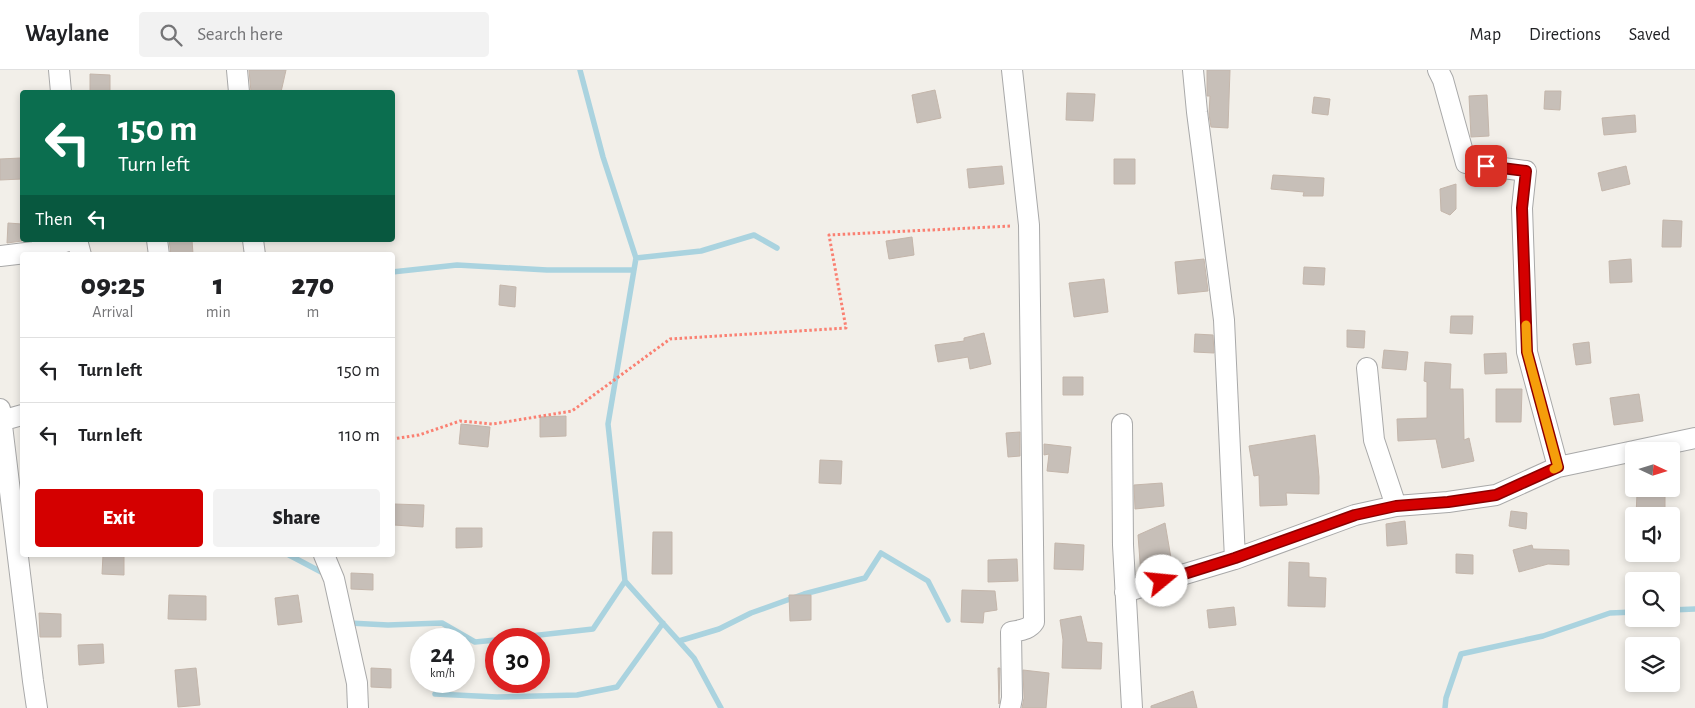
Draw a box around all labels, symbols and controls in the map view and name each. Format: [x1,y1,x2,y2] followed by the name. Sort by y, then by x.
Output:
[139,12,489,57] search box
[157,21,185,49] icon: search
[25,22,109,46] text: Waylane
[197,25,283,44] text: Search here
[1470,26,1501,44] text: Map
[1529,26,1601,44] text: Directions
[1629,26,1670,44] text: Saved
[35,110,100,175] icon: left
[118,112,198,147] text: 150 m
[1465,145,1507,187] pin
[1472,152,1500,180] icon: arrive
[118,153,190,175] text: Turn left
[83,205,111,233] icon: left
[35,210,73,229] text: Then
[81,270,145,300] text: 09:25
[213,270,224,300] text: 1
[291,270,334,300] text: 270
[92,304,133,320] text: Arrival
[206,304,231,320] text: min
[306,304,319,320] text: m
[35,356,63,384] icon: left
[78,361,142,380] text: Turn left
[337,361,380,380] text: 150 m
[35,421,63,449] icon: left
[78,426,142,445] text: Turn left
[339,426,380,445] text: 110 m
[1625,442,1680,498] north arrow
[1625,442,1680,692] map controls
[35,489,203,547] button: Exit
[213,489,380,547] button: Share
[1625,507,1680,562] button: sound
[1135,554,1187,606] position arrow
[1625,572,1680,627] button: search
[485,628,550,693] speed limit sign: 30
[1625,637,1680,692] button: layers
[430,642,455,667] text: 24
[430,667,455,679] text: km/h

